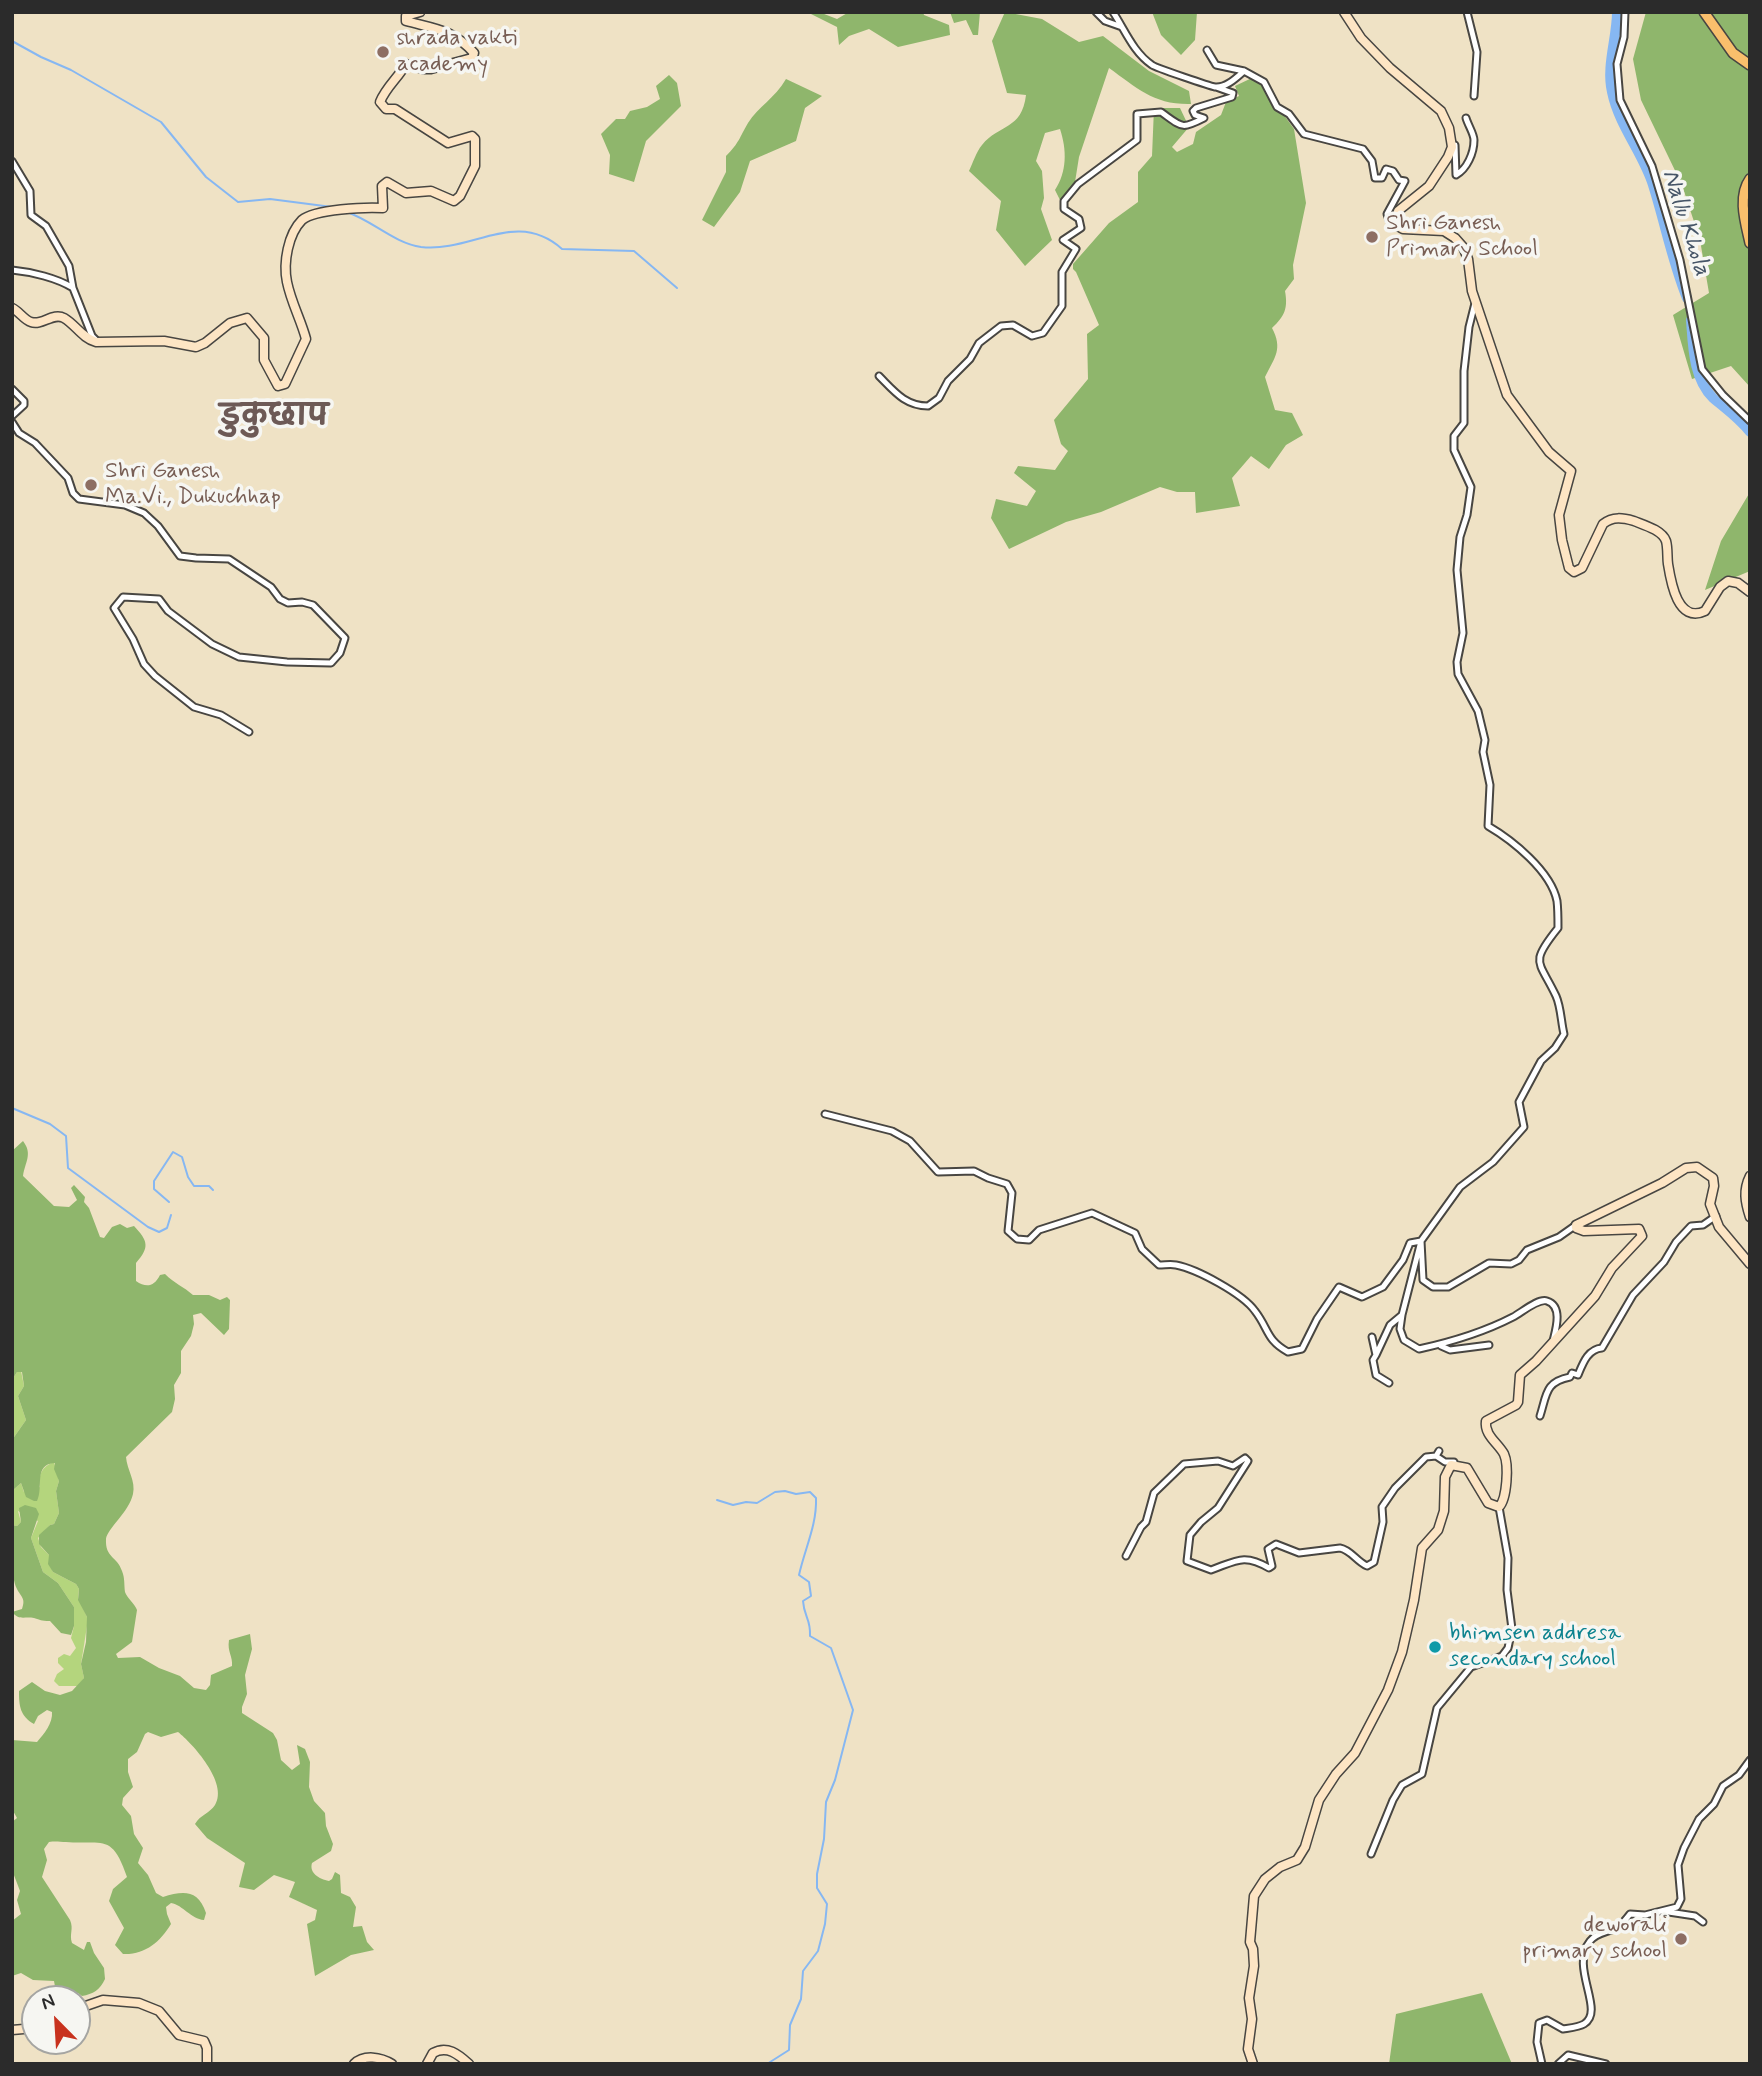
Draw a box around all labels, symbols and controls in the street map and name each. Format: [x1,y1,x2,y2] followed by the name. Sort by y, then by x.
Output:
[397,25,517,79] place label: shrada vakti academy
[375,44,391,60] marker: shrada vakti academy
[1654,166,1716,280] water label: Nallu Khola
[1386,210,1538,264] place label: Shri Ganesh Primary School
[1364,229,1380,245] marker: Shri Ganesh Primary School
[220,401,328,437] district label: डुकुछाप
[105,458,281,512] place label: Shri Ganesh Ma.Vi., Dukuchhap
[83,477,99,493] marker: Shri Ganesh Ma.Vi., Dukuchhap
[1449,1620,1621,1674] place label: bhimsen addresa secondary school
[1427,1639,1443,1655] marker: bhimsen addresa secondary school
[1522,1912,1667,1966] place label: deworali primary school
[1673,1931,1689,1947] marker: deworali primary school
[21,1985,91,2055] north arrow
[37,1988,59,2016] text: N

